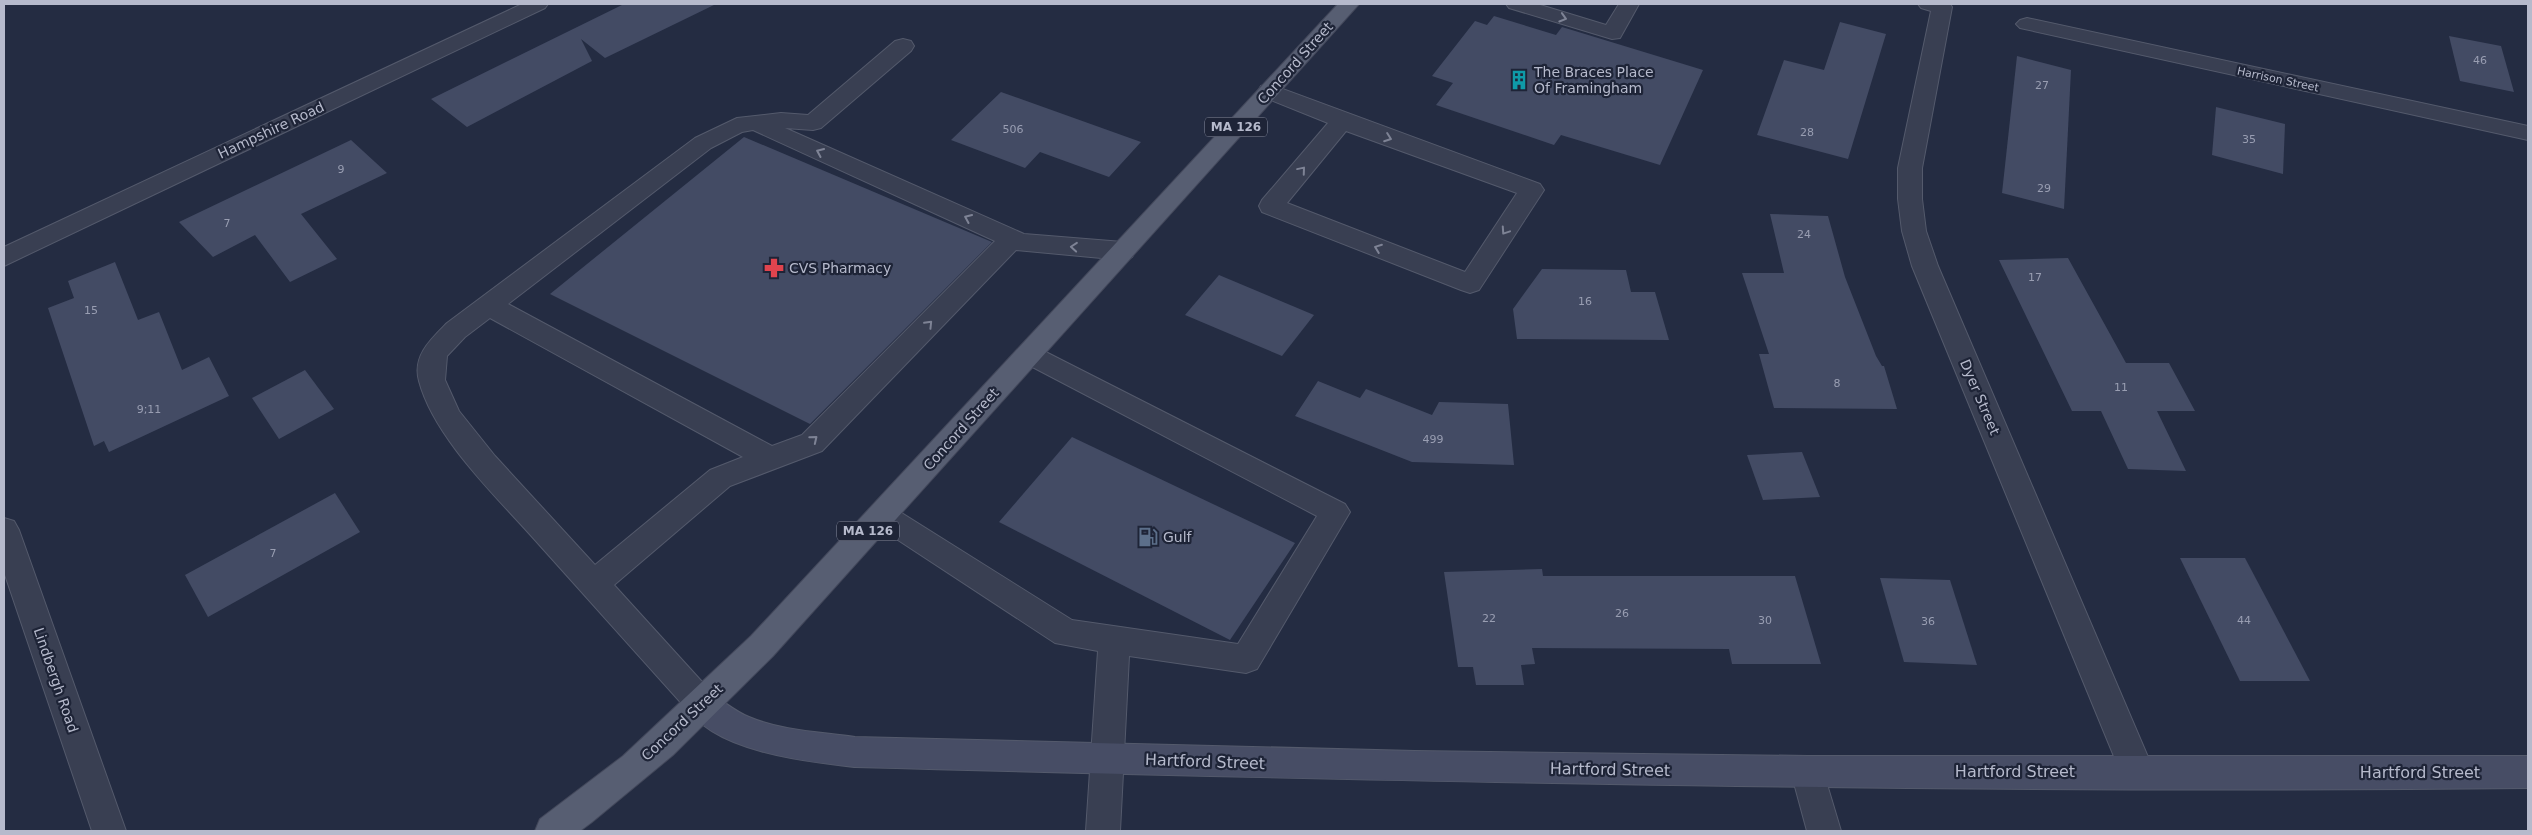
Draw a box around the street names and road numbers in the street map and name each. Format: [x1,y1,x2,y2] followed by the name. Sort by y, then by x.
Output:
[1254,18,1336,107] street label: Concord Street
[2236,64,2321,95] street label: Harrison Street
[215,98,327,162] street label: Hampshire Road
[1205,118,1267,136] road number: MA 126
[1957,357,2003,438] street label: Dyer Street
[920,384,1002,473] street label: Concord Street
[837,522,899,540] road number: MA 126
[31,625,81,735] street label: Lindbergh Road
[638,680,726,764] street label: Concord Street
[1145,750,1265,773] street label: Hartford Street
[1550,759,1670,780] street label: Hartford Street
[1955,762,2075,781] street label: Hartford Street
[2360,763,2480,782] street label: Hartford Street

